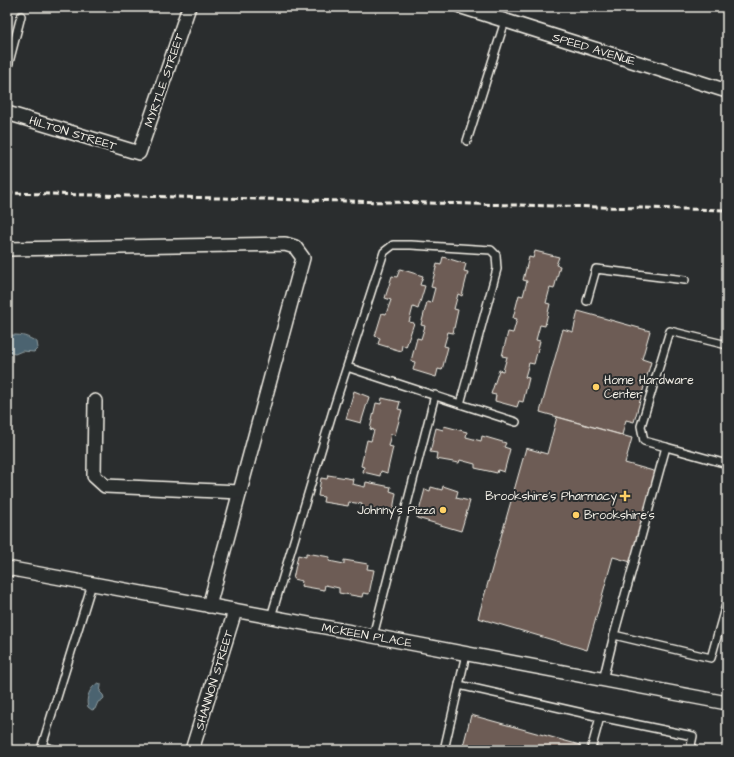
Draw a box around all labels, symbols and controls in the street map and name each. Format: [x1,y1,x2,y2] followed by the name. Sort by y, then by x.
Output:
[550,29,637,70] street label: SPEED AVENUE
[140,31,189,129] street label: MYRTLE STREET
[27,112,119,155] street label: HILTON STREET
[604,372,694,403] place label: Home Hardware Center
[591,382,601,392] marker: Home Hardware Center
[485,488,617,506] place label: Brookshire's Pharmacy
[620,491,630,501] marker: Brookshire's Pharmacy
[357,502,435,520] place label: Johnny's Pizza
[438,505,448,515] marker: Johnny's Pizza
[584,507,655,524] place label: Brookshire's
[571,510,581,520] marker: Brookshire's
[320,619,413,652] street label: MCKEEN PLACE
[191,628,238,732] street label: SHANNON STREET

